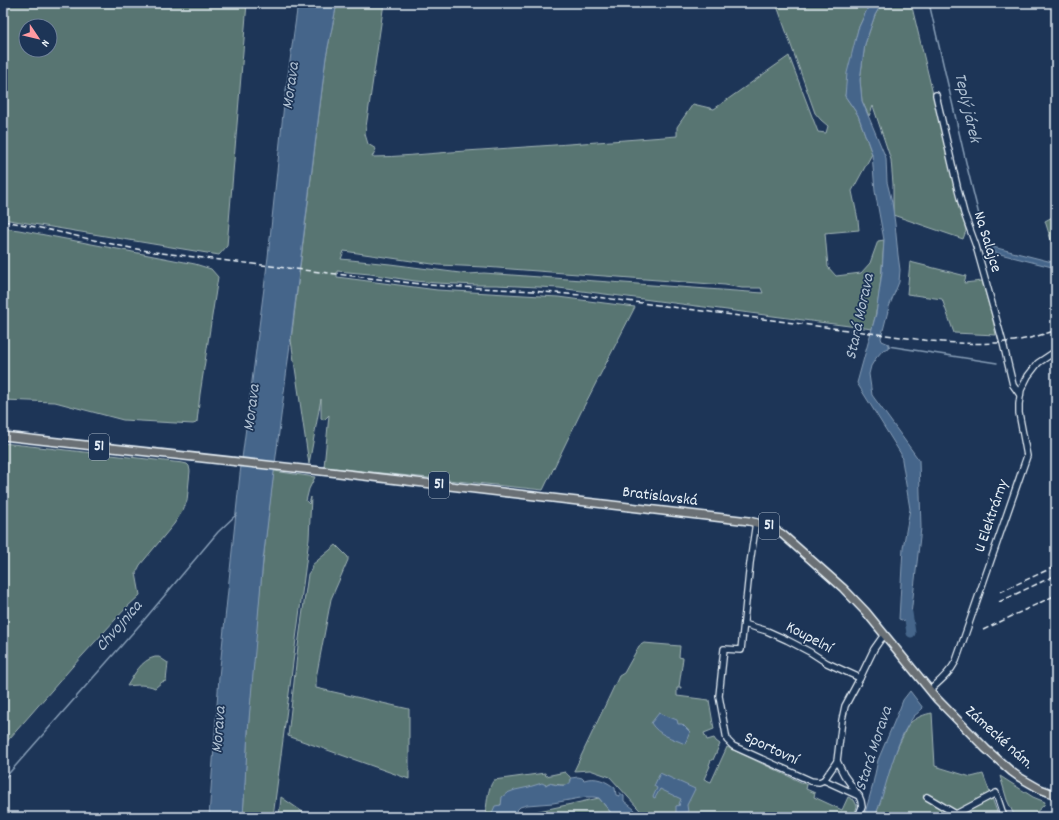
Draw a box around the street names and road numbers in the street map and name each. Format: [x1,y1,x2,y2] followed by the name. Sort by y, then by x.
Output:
[967,209,1007,275] street label: Na Salajce
[89,434,109,460] road number: 51
[429,472,449,498] road number: 51
[969,476,1015,556] street label: U Elektrárny
[621,481,699,513] street label: Bratislavská
[759,513,779,539] road number: 51
[782,616,837,660] street label: Koupelní
[959,701,1039,775] street label: Zámecké nám.
[740,726,803,772] street label: Sportovní

